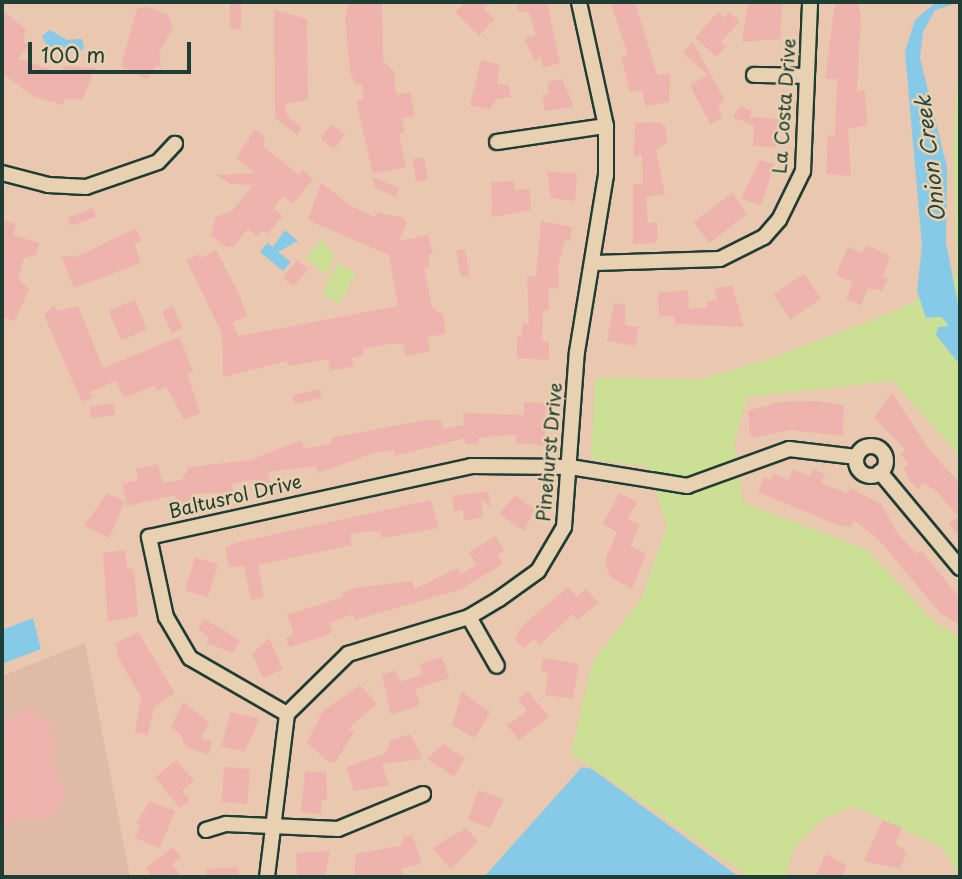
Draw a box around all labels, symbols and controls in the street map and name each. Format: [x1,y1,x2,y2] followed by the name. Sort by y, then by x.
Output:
[32,28,194,72] scale bar
[768,37,800,175] street label: La Costa Drive
[41,38,105,70] text: 100 m
[909,94,949,224] water label: Onion Creek
[532,381,566,523] street label: Pinehurst Drive
[166,470,304,522] street label: Baltusrol Drive

